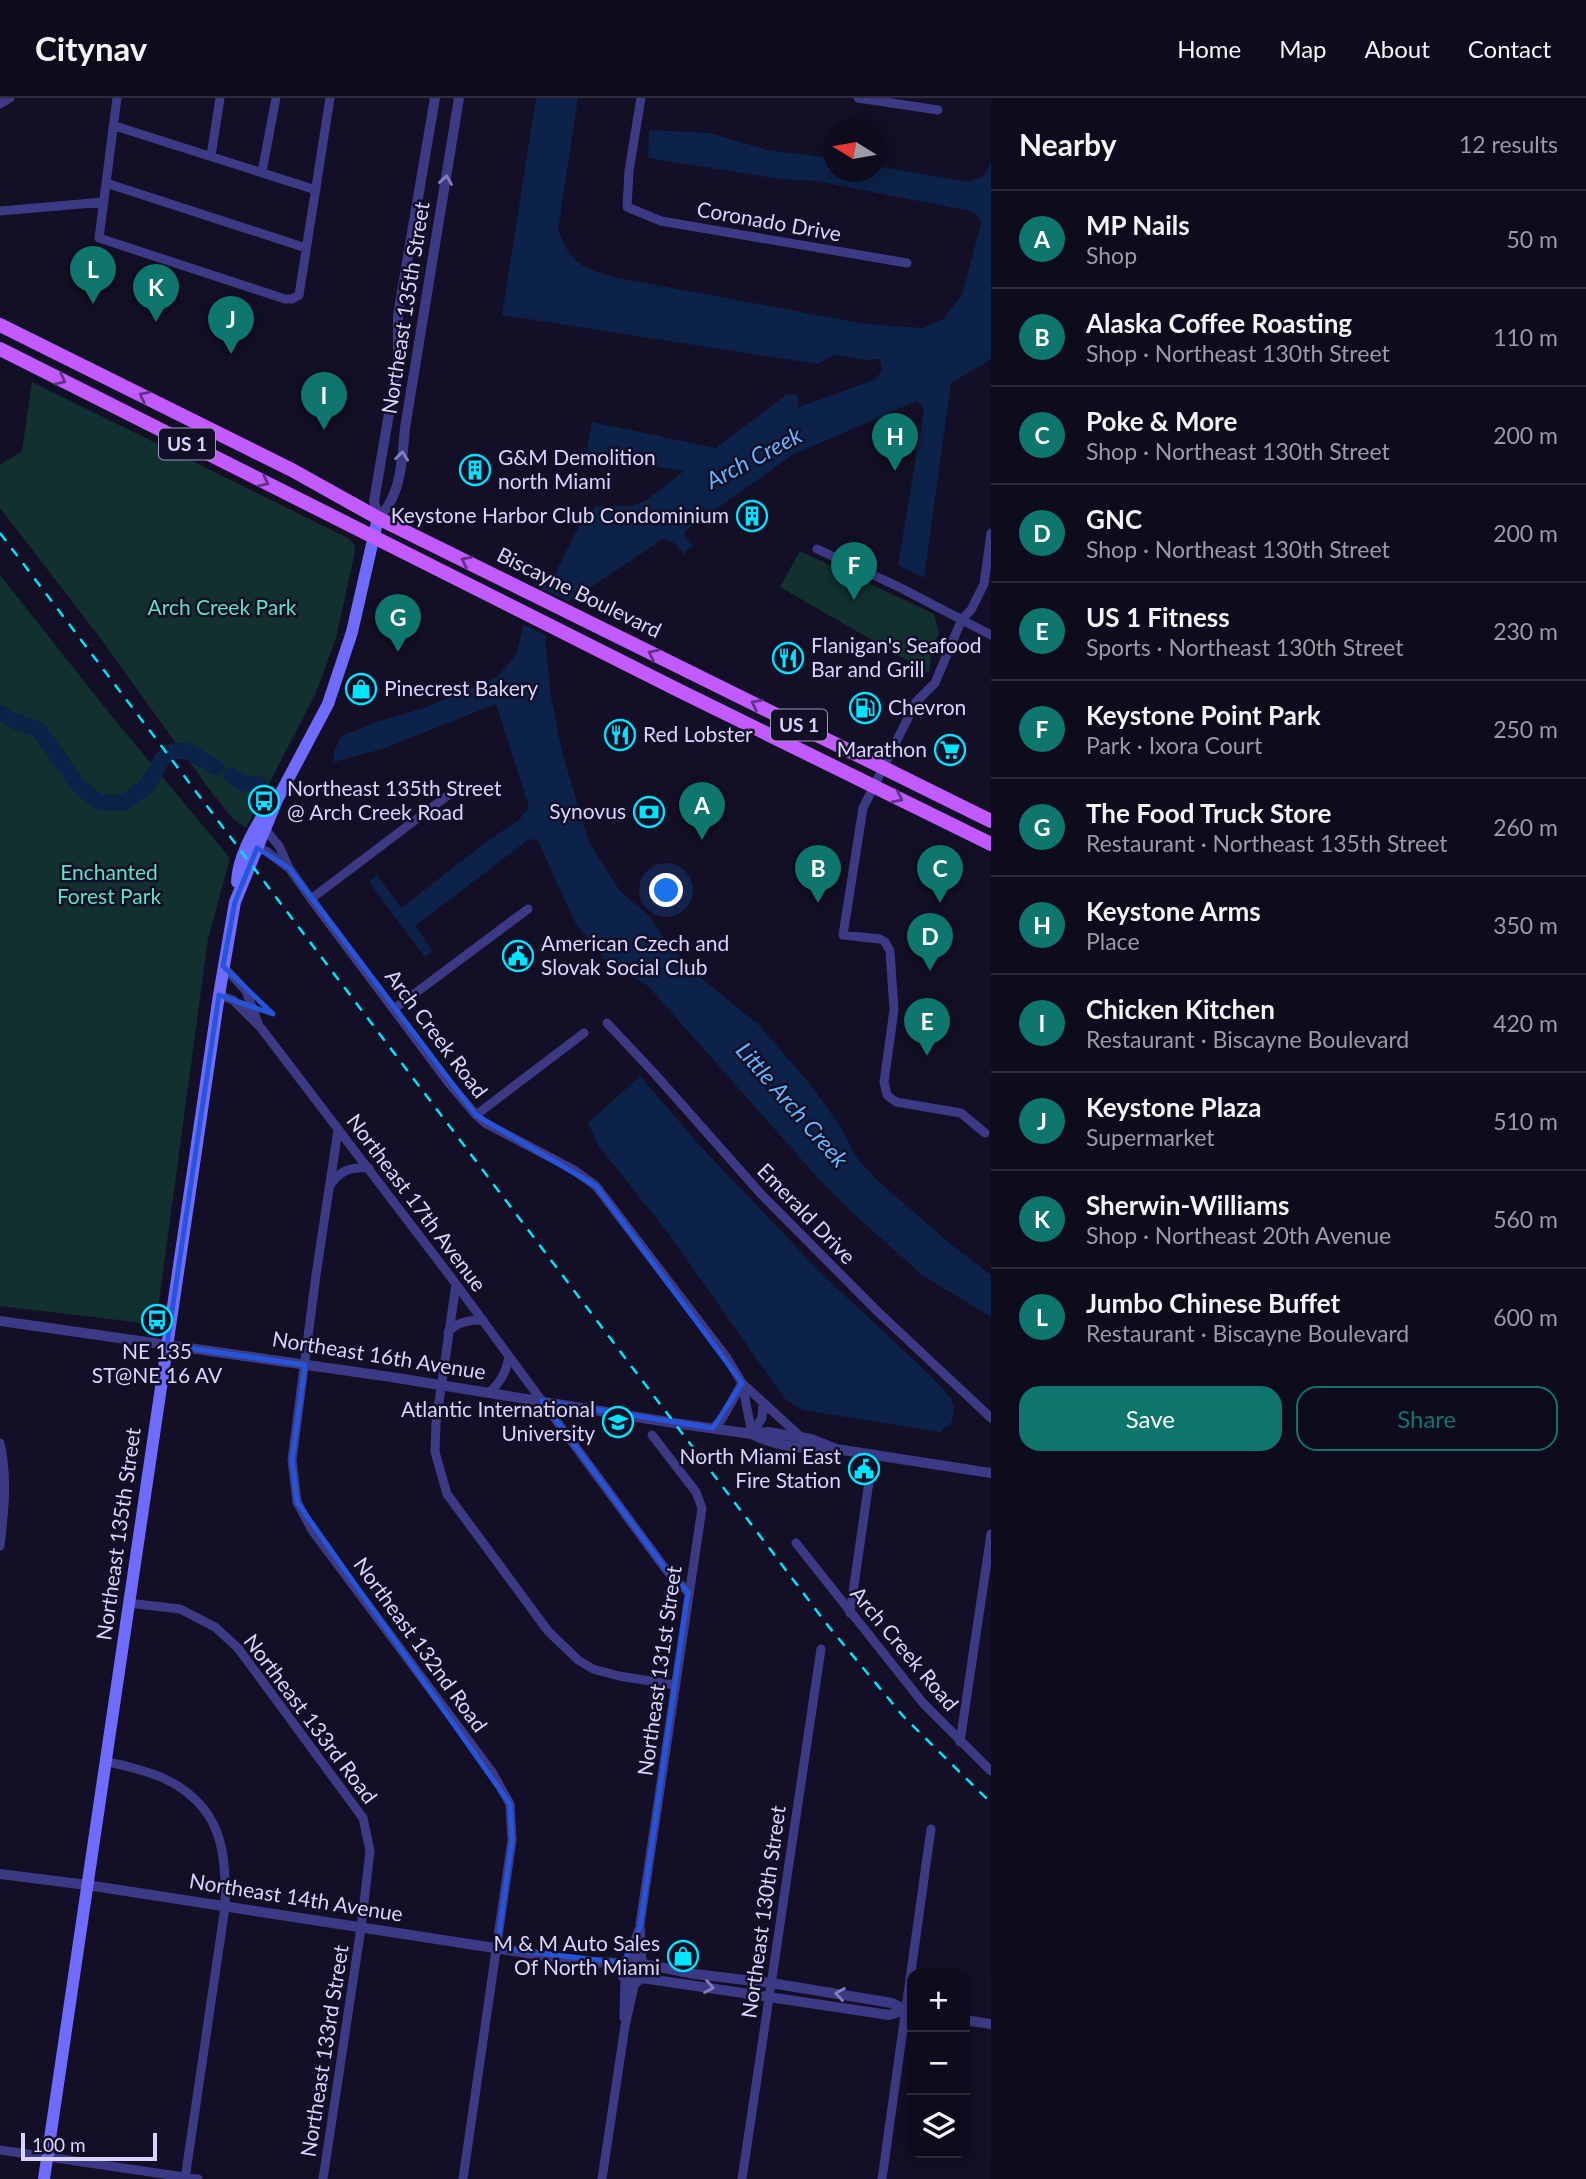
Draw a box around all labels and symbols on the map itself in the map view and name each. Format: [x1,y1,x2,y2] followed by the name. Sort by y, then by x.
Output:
[823,119,886,182] north arrow
[438,174,453,186] one-way arrow
[695,196,843,246] street label: Coronado Drive
[375,199,434,416] street label: Northeast 135th Street
[70,246,116,304] pin: L
[133,264,179,322] pin: K
[208,296,254,354] pin: J
[54,371,66,385] one-way arrow
[301,372,347,430] pin: I
[138,390,151,404] one-way arrow
[872,413,918,471] pin: H
[700,420,807,494] water label: Arch Creek
[159,428,215,460] road number: US 1
[498,444,656,493] place label: G&M Demolition north Miami
[395,450,410,462] one-way arrow
[458,453,492,487] building icon: G&M Demolition north Miami
[257,474,269,488] one-way arrow
[735,499,769,533] building icon: Keystone Harbor Club Condominium
[391,502,729,527] place label: Keystone Harbor Club Condominium
[493,541,666,642] street label: Biscayne Boulevard
[831,542,877,600] pin: F
[461,556,473,570] one-way arrow
[148,594,297,619] park label: Arch Creek Park
[375,594,421,652] pin: G
[811,632,982,681] place label: Flanigan's Seafood Bar and Grill
[771,641,805,675] restaurant icon: Flanigan's Seafood Bar and Grill
[648,648,660,662] one-way arrow
[344,672,378,706] shop icon: Pinecrest Bakery
[384,675,538,700] place label: Pinecrest Bakery
[848,691,882,725] fuel station icon: Chevron
[888,694,966,719] place label: Chevron
[751,699,763,713] one-way arrow
[771,710,827,740] road number: US 1
[603,718,637,752] restaurant icon: Red Lobster
[643,721,753,746] place label: Red Lobster
[933,733,967,767] supermarket icon: Marathon
[837,736,927,761] place label: Marathon
[287,775,502,824] place label: Northeast 135th Street @ Arch Creek Road
[679,782,725,840] pin: A
[247,784,281,818] bus stop icon: Northeast 135th Street @ Arch Creek Road
[891,790,903,804] one-way arrow
[632,795,666,829] bank icon: Synovus
[549,798,626,823] place label: Synovus
[795,845,841,903] pin: B
[917,845,963,903] pin: C
[57,859,161,908] park label: Enchanted Forest Park
[649,873,683,907] your location
[907,913,953,971] pin: D
[541,930,729,979] place label: American Czech and Slovak Social Club
[501,939,535,973] public building icon: American Czech and Slovak Social Club
[381,964,494,1102] street label: Arch Creek Road
[904,998,950,1056] pin: E
[731,1036,855,1173] water label: Little Arch Creek
[342,1108,492,1296] street label: Northeast 17th Avenue
[753,1157,861,1268] street label: Emerald Drive
[140,1303,174,1337] bus stop icon: NE 135 ST@NE 16 AV
[271,1325,488,1384] street label: Northeast 16th Avenue
[92,1338,223,1387] place label: NE 135 ST@NE 16 AV
[401,1396,595,1445] place label: Atlantic International University
[601,1405,635,1439] school or university icon: Atlantic International University
[90,1425,145,1642] street label: Northeast 135th Street
[680,1443,841,1492] place label: North Miami East Fire Station
[847,1452,881,1486] public building icon: North Miami East Fire Station
[349,1552,493,1736] street label: Northeast 132nd Road
[631,1564,686,1777] street label: Northeast 131st Street
[846,1581,964,1715] street label: Arch Creek Road
[239,1629,383,1808] street label: Northeast 133rd Road
[735,1803,790,2020] street label: Northeast 130th Street
[188,1867,405,1926] street label: Northeast 14th Avenue
[493,1930,660,1979] place label: M & M Auto Sales Of North Miami
[666,1939,700,1973] shop icon: M & M Auto Sales Of North Miami
[294,1943,353,2159] street label: Northeast 133rd Street
[703,1979,715,1994] one-way arrow
[834,1987,846,2002] one-way arrow
[21,2130,158,2162] scale bar

